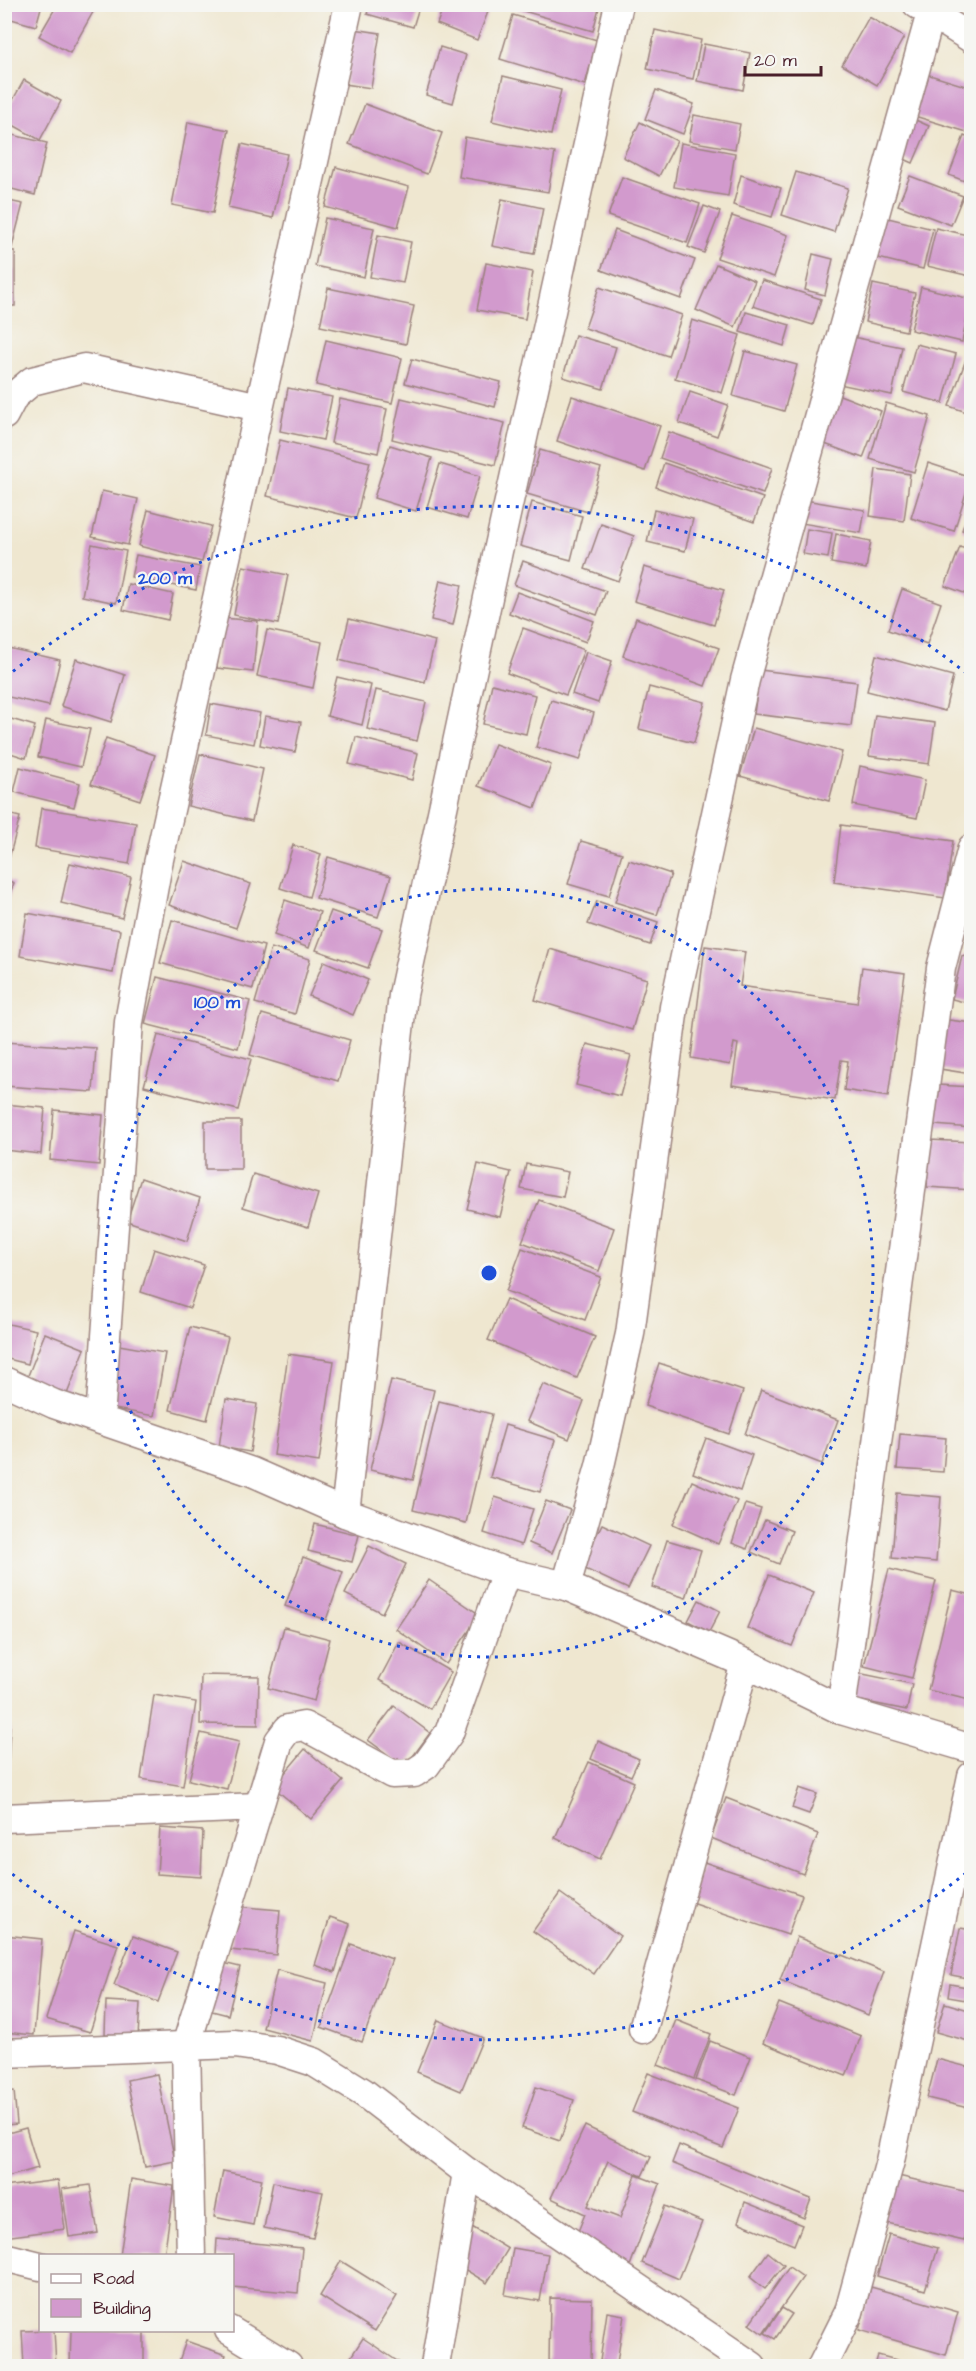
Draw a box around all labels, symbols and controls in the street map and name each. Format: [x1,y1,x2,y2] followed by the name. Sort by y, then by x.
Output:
[745,39,822,77] scale bar
[754,48,797,73] text: 20 m
[137,566,193,591] text: 200 m
[194,990,241,1015] text: 100 m
[479,1263,499,1283] centre of rings
[39,2254,234,2332] legend
[93,2266,134,2291] text: Road
[93,2296,151,2322] text: Building

